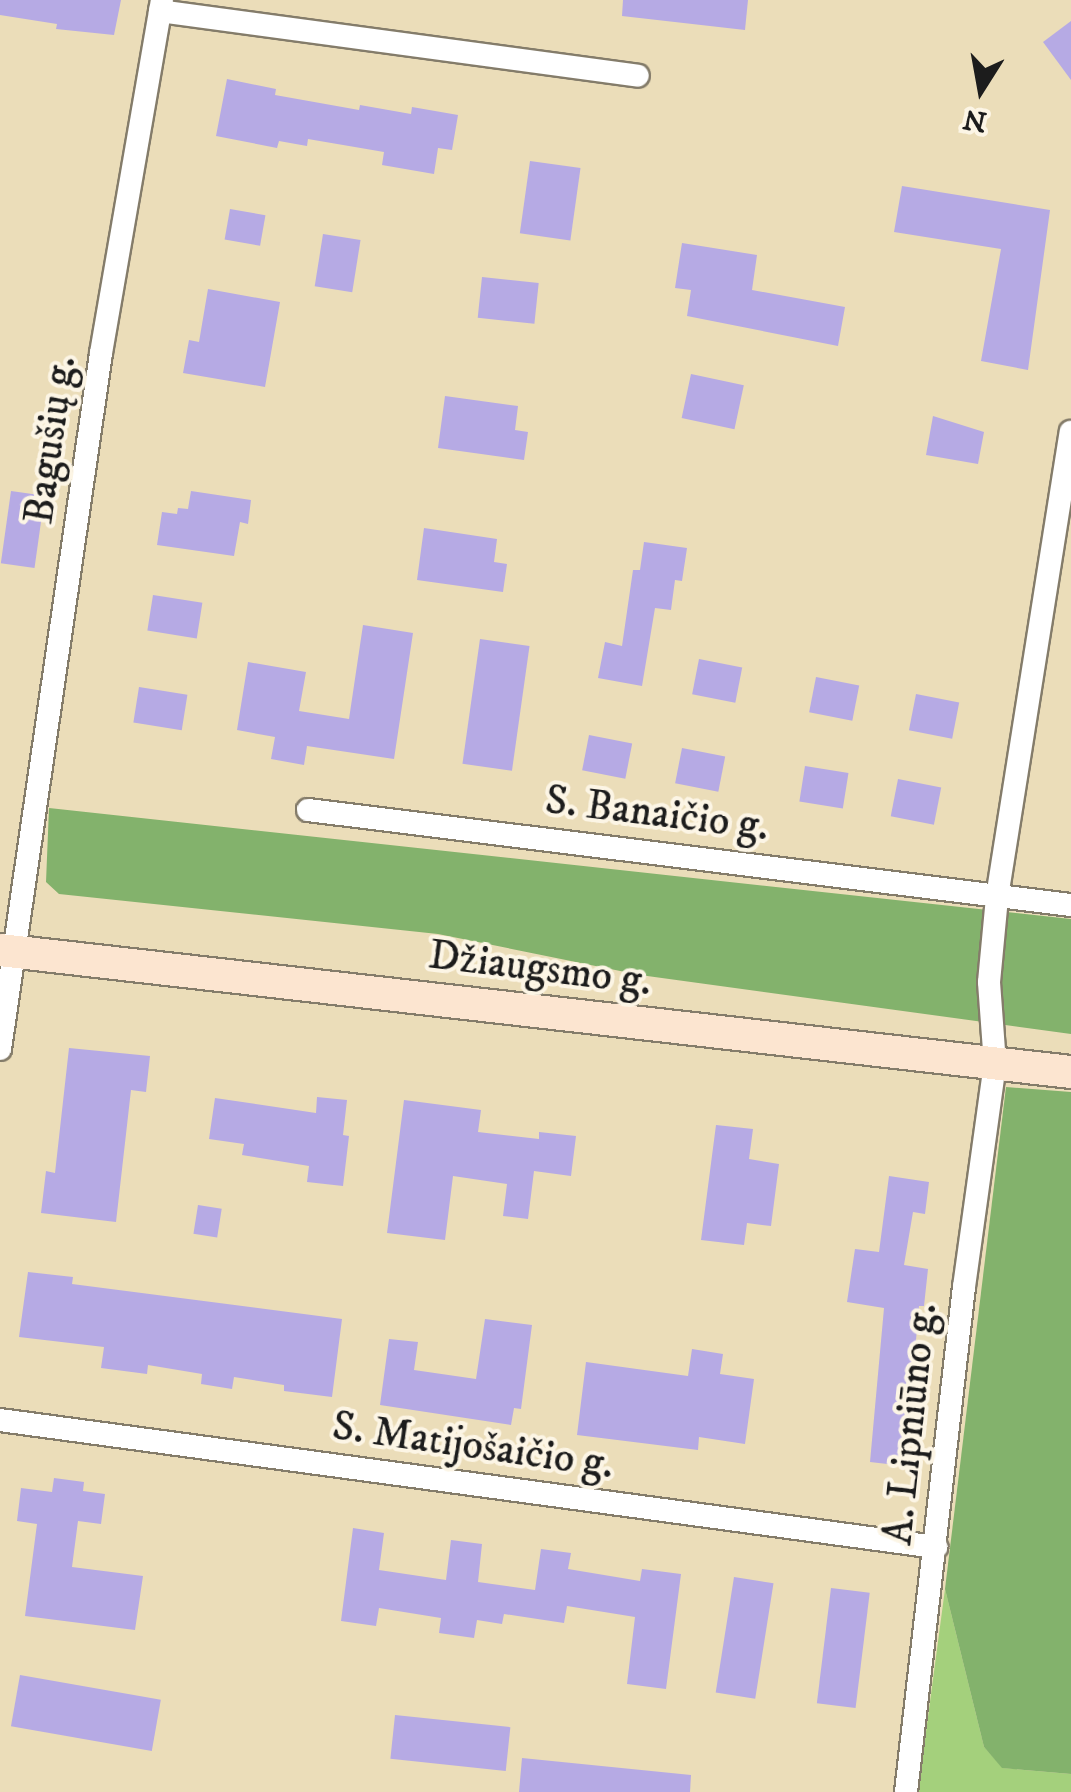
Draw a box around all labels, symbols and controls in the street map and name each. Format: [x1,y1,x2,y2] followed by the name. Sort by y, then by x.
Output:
[931,40,1031,140] north arrow
[961,101,990,139] text: N
[14,353,88,527] street label: Bagušių g.
[542,775,772,853] street label: S. Banaičio g.
[426,930,654,1008] street label: Džiaugsmo g.
[873,1300,949,1548] street label: A. Lipniūno g.
[329,1401,617,1491] street label: S. Matijošaičio g.

